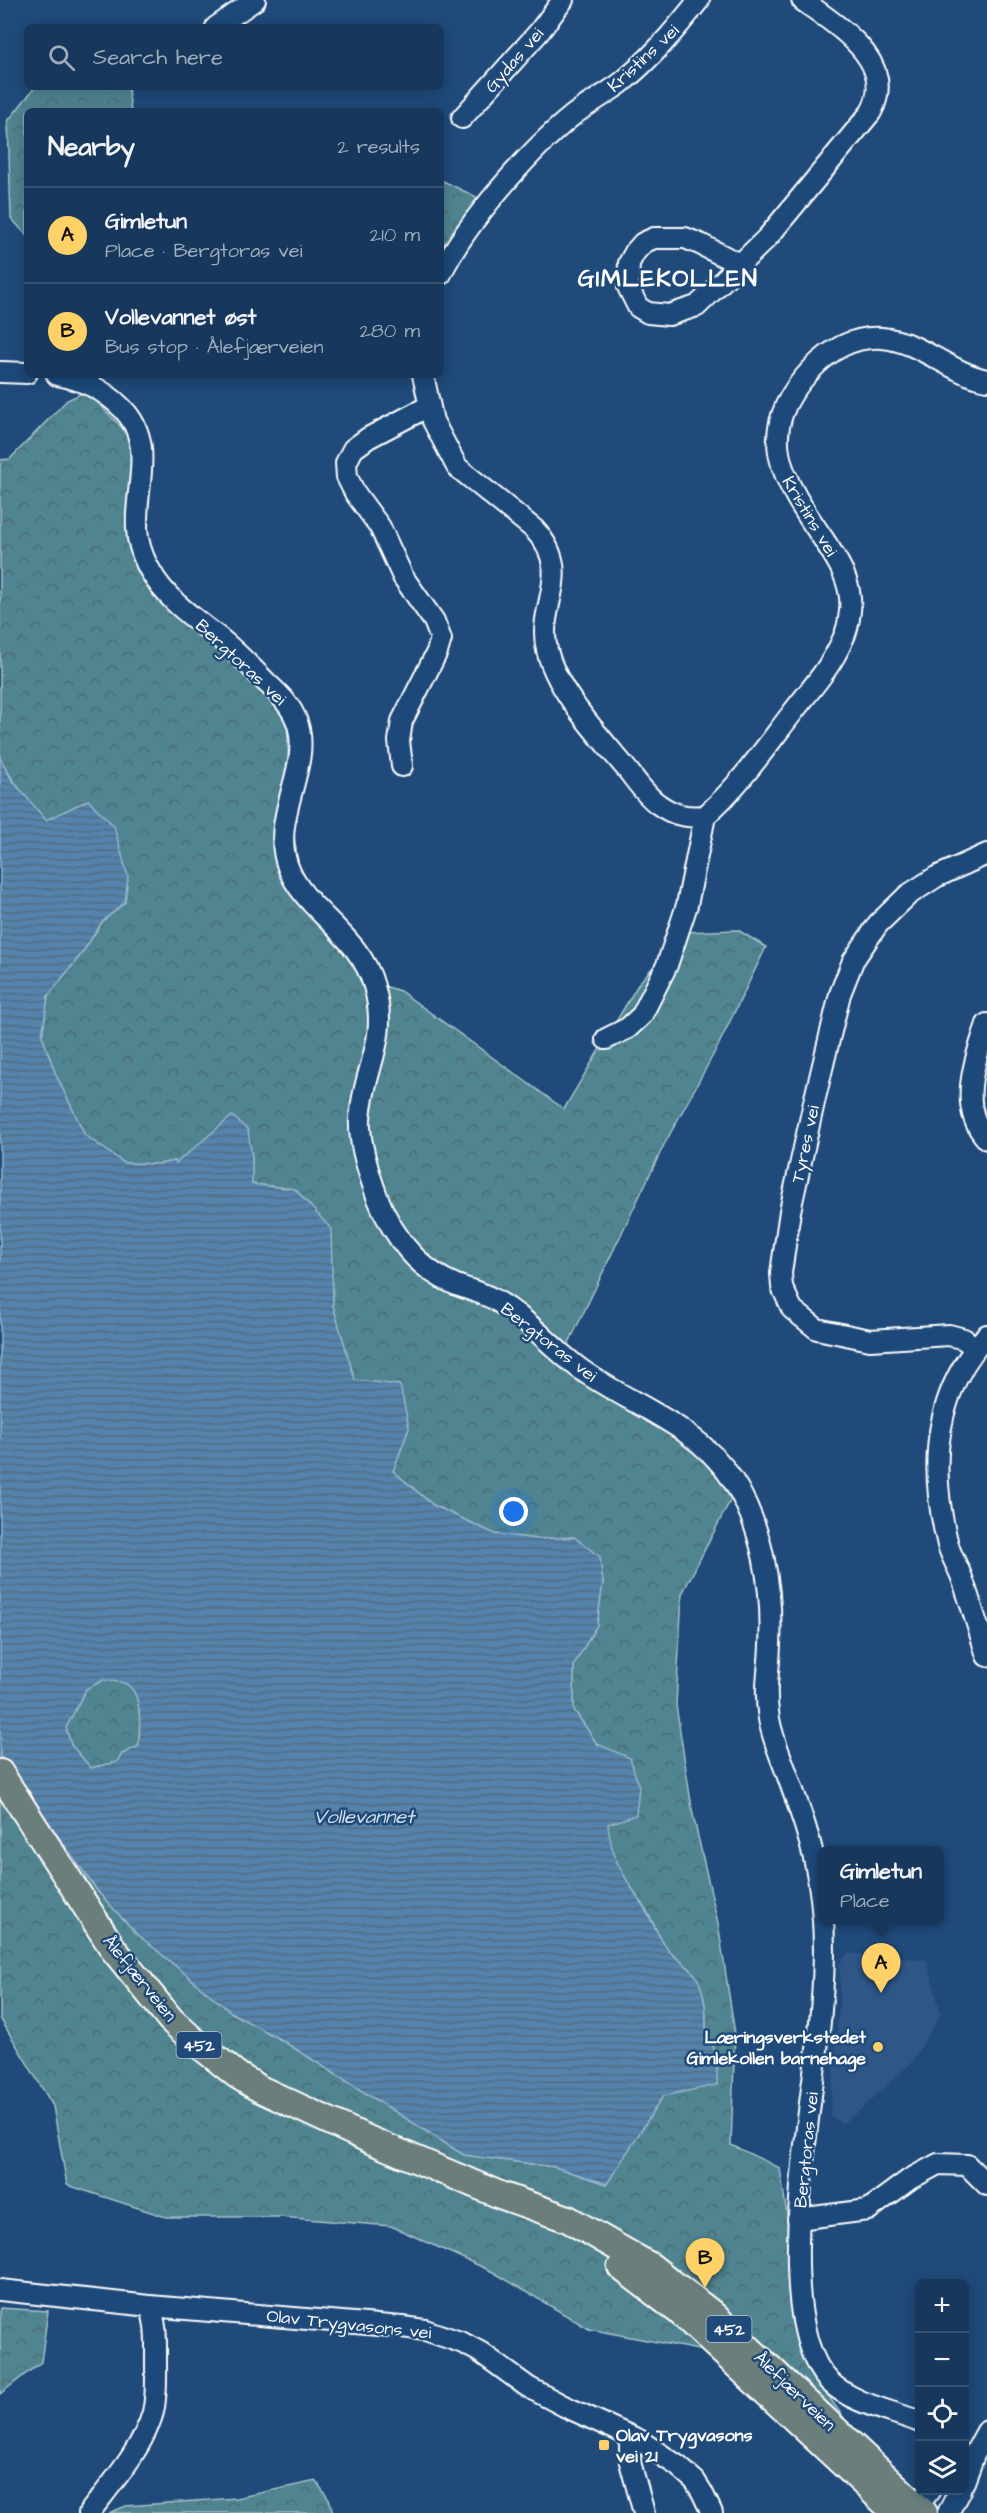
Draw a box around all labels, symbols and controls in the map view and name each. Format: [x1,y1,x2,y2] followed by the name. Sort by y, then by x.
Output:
[602,18,685,98] street label: Kristins vei
[479,22,551,99] street label: Gydas vei
[24,24,444,90] search box
[45,41,78,74] icon: search
[93,42,223,73] text: Search here
[48,129,135,165] text: Nearby
[337,133,420,161] text: 2 results
[105,206,187,237] text: Gimletun
[61,221,74,249] text: A
[370,221,420,249] text: 210 m
[105,237,303,265] text: Place · Bergtoras vei
[578,262,758,296] district label: GIMLEKOLLEN
[105,302,257,333] text: Vollevannet øst
[60,317,75,345] text: B
[359,317,420,345] text: 280 m
[105,333,324,361] text: Bus stop · Ålefjærveien
[776,471,844,561] street label: Kristins vei
[189,614,292,712] street label: Bergtoras vei
[785,1103,827,1185] street label: Tyres vei
[495,1297,602,1389] street label: Bergtoras vei
[499,1497,528,1526] your location
[314,1803,416,1831] water label: Vollevannet
[818,1846,944,1924] popup
[840,1856,922,1887] text: Gimletun
[840,1887,890,1915] text: Place
[97,1930,182,2027] street label: Ålefjærveien
[862,1944,900,1993] pin: A
[686,2025,867,2072] place label: Læringsverkstedet Gimlekollen barnehage
[176,2032,222,2058] road number: 452
[871,2040,885,2054] marker: Læringsverkstedet Gimlekollen barnehage
[788,2091,826,2209] street label: Bergtoras vei
[686,2238,724,2288] pin: B
[915,2279,969,2495] map controls
[915,2279,969,2333] button: +
[265,2303,433,2347] street label: Olav Trygvasons vei
[706,2316,752,2342] road number: 452
[915,2333,969,2387] button: −
[748,2346,841,2437] street label: Ålefjærveien
[915,2387,969,2441] button: locate
[616,2423,753,2469] place label: Olav Trygvasons vei 21
[597,2438,611,2452] marker: Olav Trygvasons vei 21
[915,2441,969,2495] button: layers

